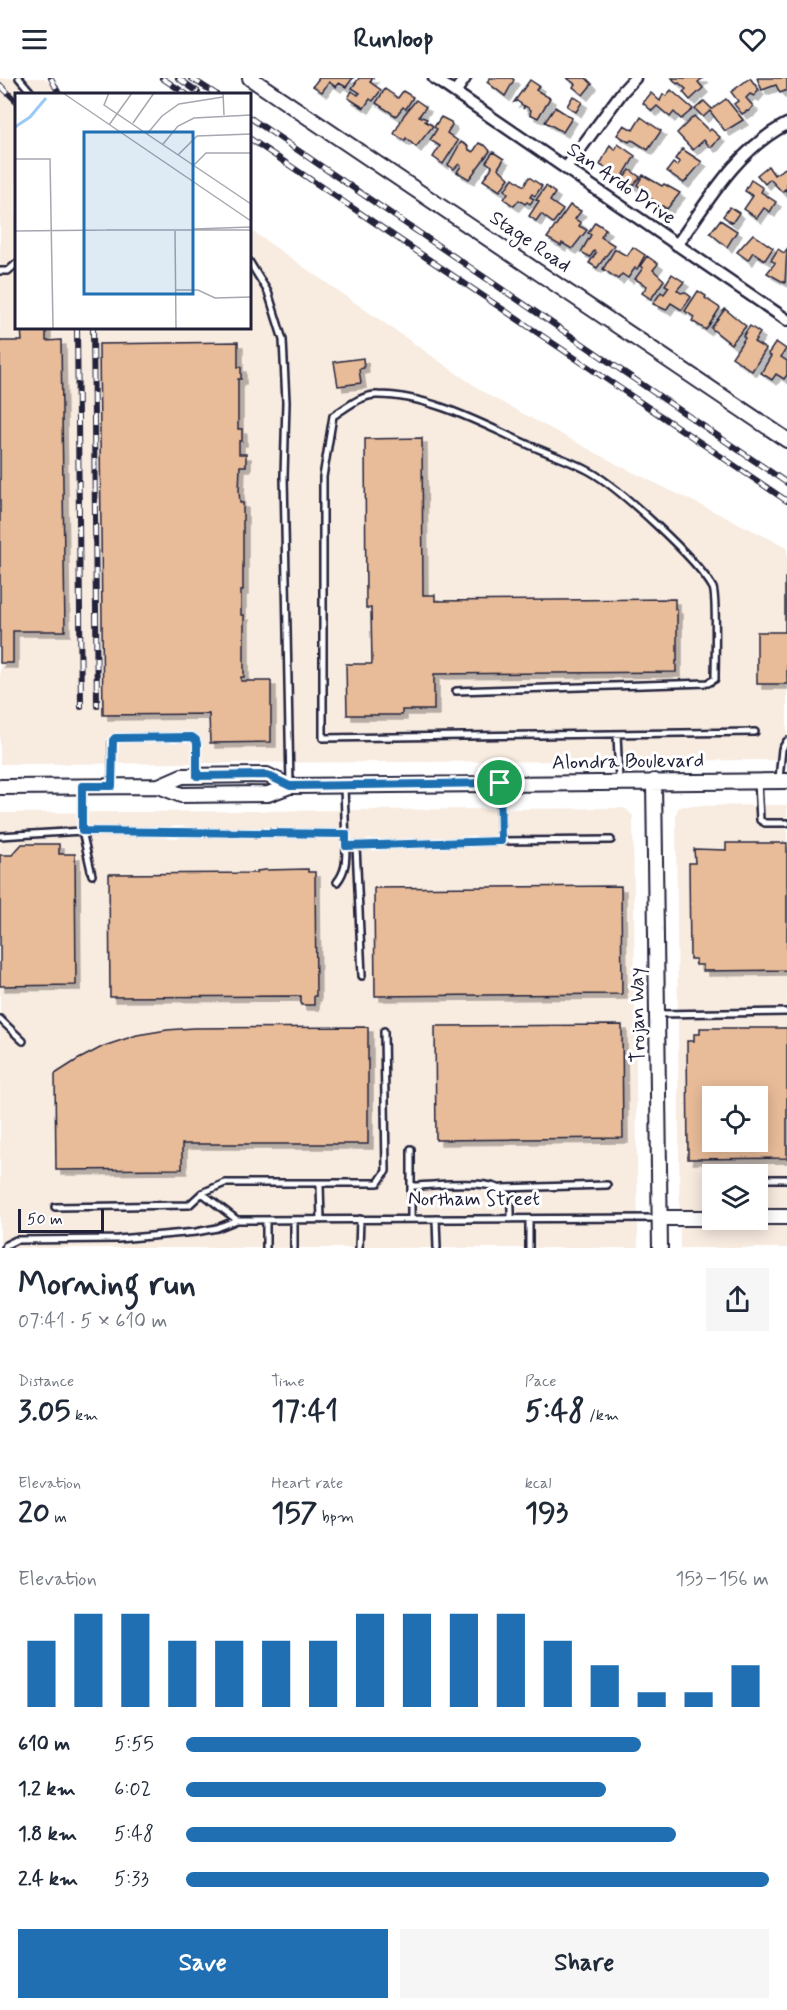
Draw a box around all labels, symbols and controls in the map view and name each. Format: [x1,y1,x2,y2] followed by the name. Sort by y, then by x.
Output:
[353,22,434,57] text: Runloop
[18,23,51,56] icon: menu
[736,23,769,56] icon: heart
[15,93,250,328] inset map
[561,137,681,231] street label: San Ardo Drive
[483,205,576,280] street label: Stage Road
[552,747,704,777] street label: Alondra Boulevard
[474,757,525,808] pin
[483,766,516,799] icon: arrive
[624,967,652,1063] street label: Trojan Way
[702,1086,768,1230] map controls
[702,1086,768,1152] button: locate
[702,1164,768,1230] button: layers
[408,1186,540,1213] street label: Northam Street
[18,1206,104,1234] scale bar
[27,1209,63,1230] text: 50 m
[18,1263,196,1307] text: Morning run
[706,1268,769,1331] button: share
[18,1308,167,1335] text: 07:41 · 5 × 610 m
[18,1371,74,1392] text: Distance
[271,1371,305,1392] text: Time
[525,1371,557,1392] text: Pace
[18,1392,71,1431] text: 3.05
[271,1392,338,1431] text: 17:41
[525,1392,585,1431] text: 5:48
[71,1405,98,1426] text: km
[585,1405,619,1426] text: /km
[18,1473,81,1494] text: Elevation
[271,1473,343,1494] text: Heart rate
[525,1473,552,1494] text: kcal
[18,1494,50,1533] text: 20
[271,1494,317,1533] text: 157
[525,1494,568,1533] text: 193
[50,1507,67,1528] text: m
[317,1507,354,1528] text: bpm
[18,1566,97,1593] text: Elevation
[676,1566,769,1593] text: 153–156 m
[18,1731,70,1758] text: 610 m
[114,1731,154,1758] text: 5:55
[18,1776,75,1803] text: 1.2 km
[114,1776,151,1803] text: 6:02
[18,1821,77,1848] text: 1.8 km
[114,1821,154,1848] text: 5:48
[18,1866,78,1893] text: 2.4 km
[114,1866,149,1893] text: 5:33
[18,1929,388,1998] button: Save
[400,1929,769,1998] button: Share

